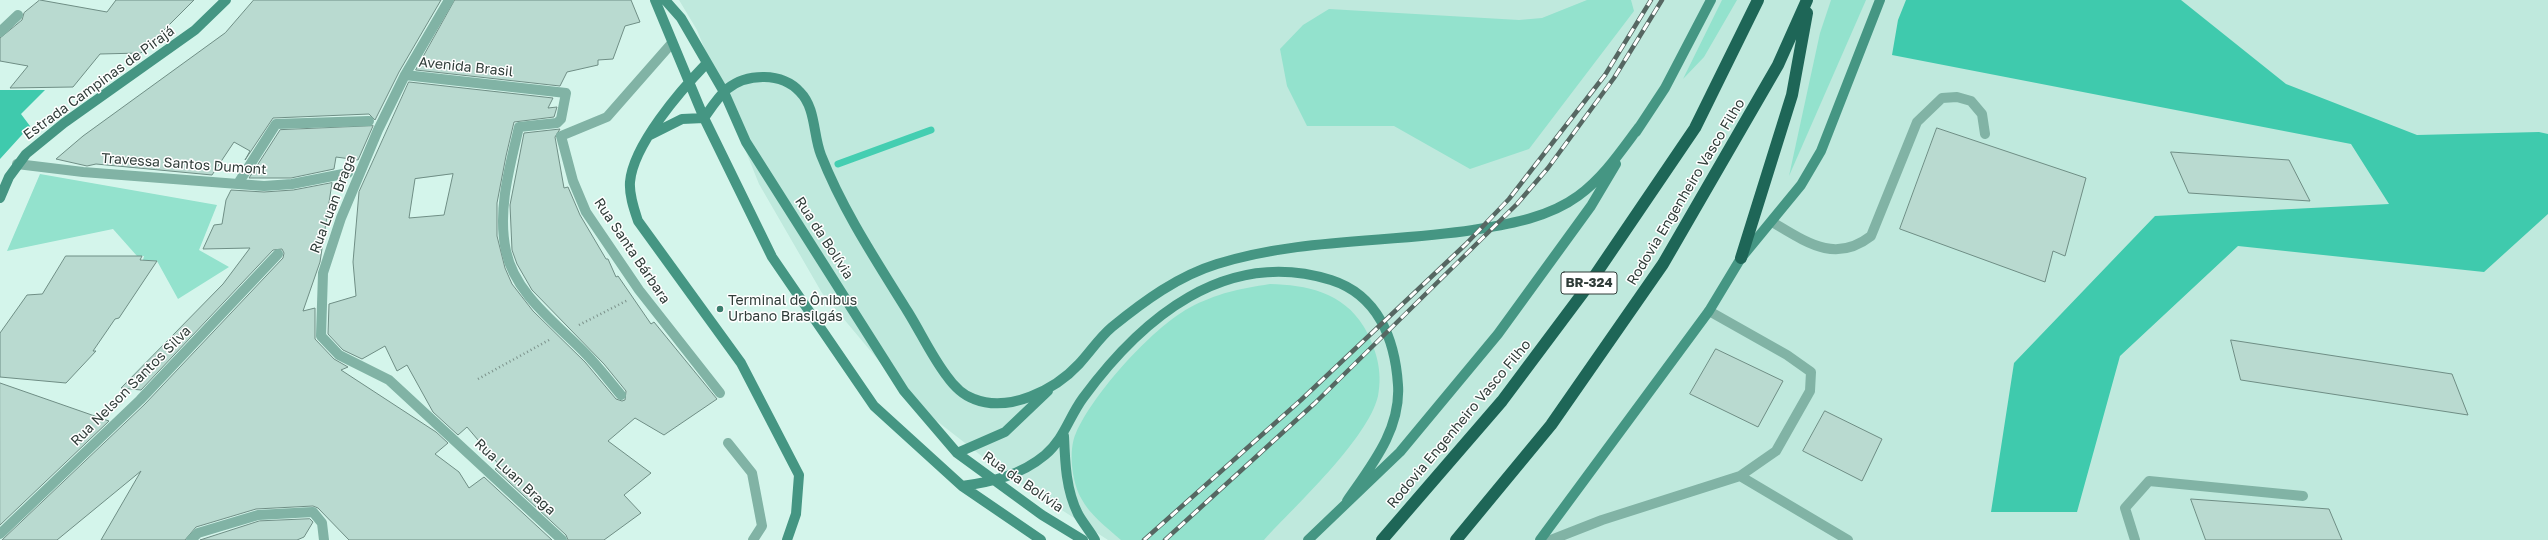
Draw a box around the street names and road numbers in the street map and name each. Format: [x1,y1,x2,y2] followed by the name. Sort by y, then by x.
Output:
[20,23,178,143] street label: Estrada Campinas de Pirajá
[418,54,514,80] street label: Avenida Brasil
[1624,96,1748,288] street label: Rodovia Engenheiro Vasco Filho
[101,150,267,178] street label: Travessa Santos Dumont
[306,152,360,256] street label: Rua Luan Braga
[791,194,857,282] street label: Rua da Bolívia
[590,195,674,307] street label: Rua Santa Bárbara
[1561,272,1617,294] road number: BR-324
[68,323,194,449] street label: Rua Nelson Santos Silva
[1384,336,1534,512] street label: Rodovia Engenheiro Vasco Filho
[471,435,559,519] street label: Rua Luan Braga
[979,448,1067,516] street label: Rua da Bolívia

